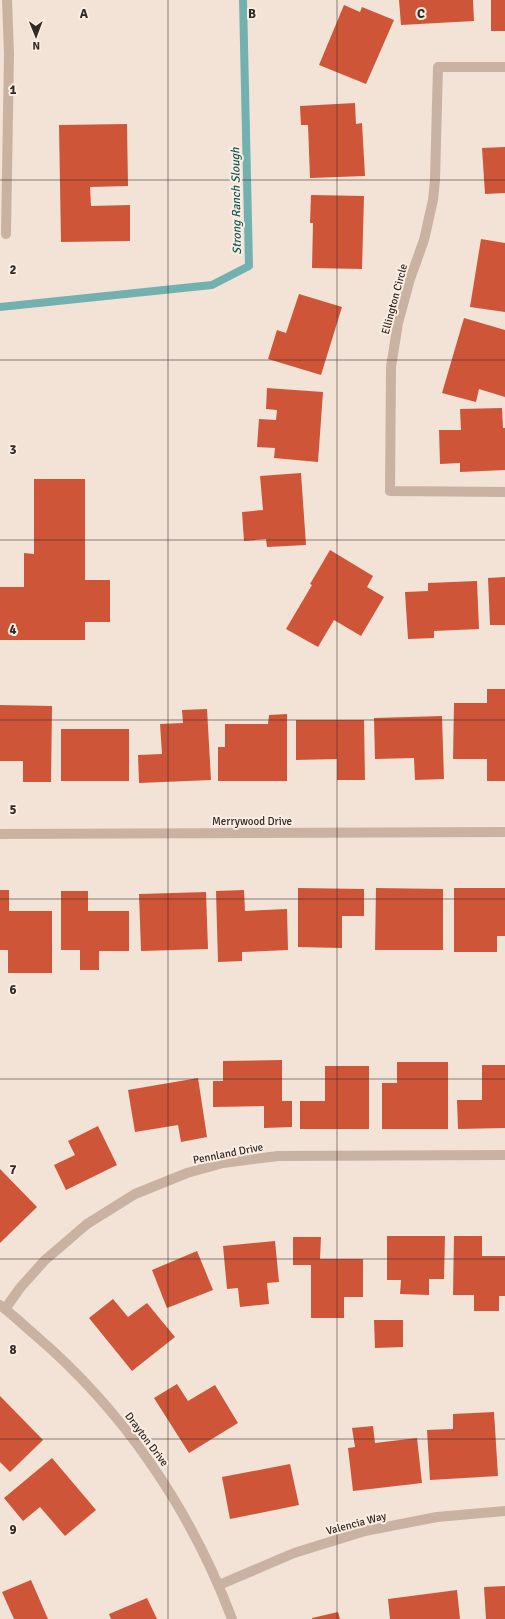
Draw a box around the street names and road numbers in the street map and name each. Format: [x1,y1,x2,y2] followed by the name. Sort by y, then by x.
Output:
[379,262,410,336] street label: Ellington Circle
[212,815,292,828] street label: Merrywood Drive
[192,1140,264,1167] street label: Pennland Drive
[122,1410,171,1469] street label: Drayton Drive
[325,1509,389,1538] street label: Valencia Way

